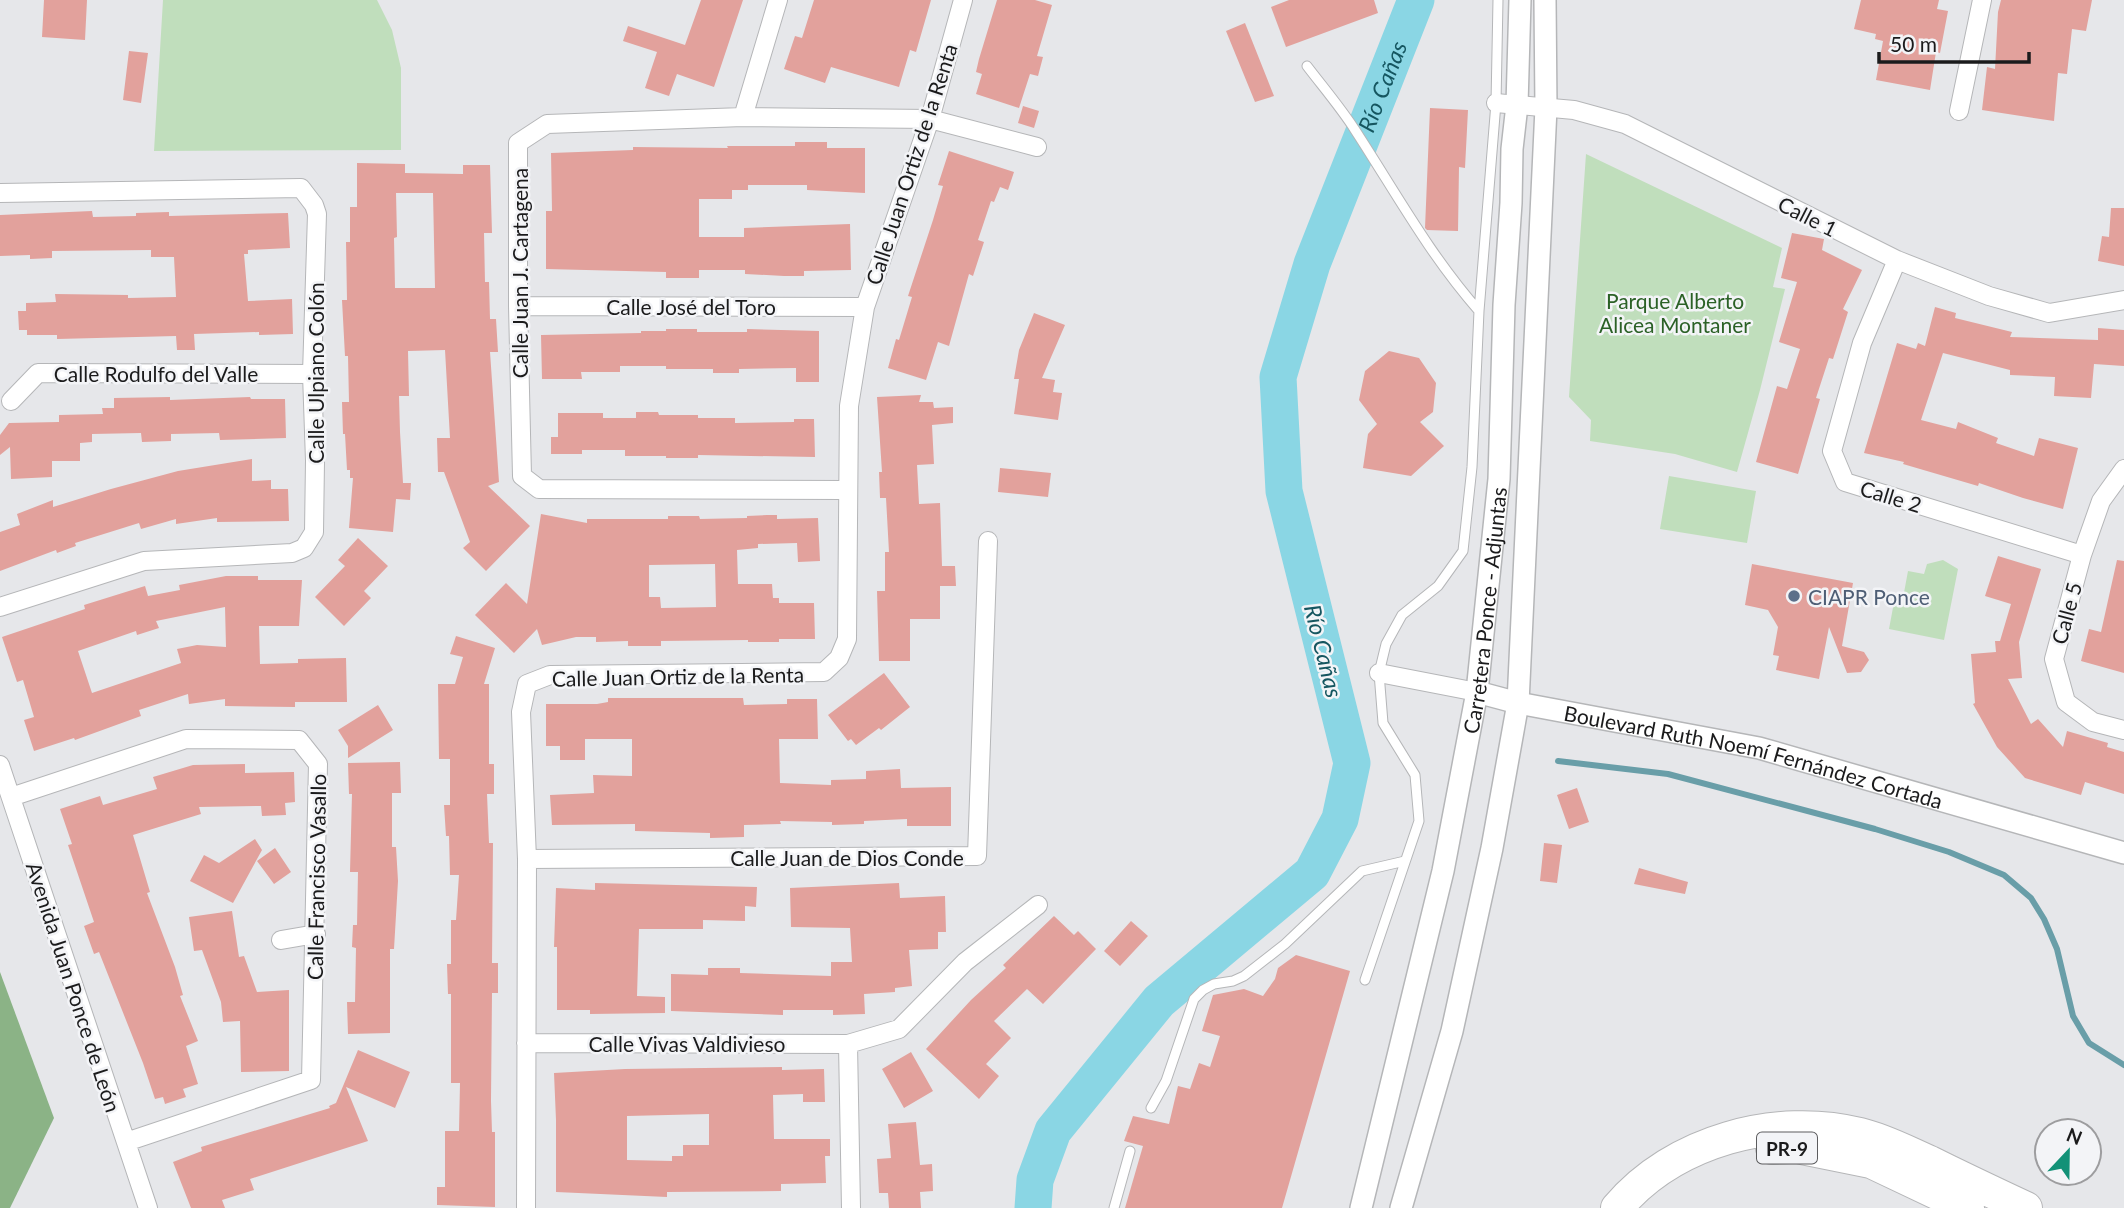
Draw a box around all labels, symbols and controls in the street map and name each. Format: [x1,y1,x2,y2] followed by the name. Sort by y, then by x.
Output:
[1879,21,2030,65] scale bar
[1890,31,1937,56] text: 50 m
[1352,37,1412,136] water label: Río Cañas
[860,40,962,288] street label: Calle Juan Ortiz de la Renta
[507,168,532,378] street label: Calle Juan J. Cartagena
[1774,191,1842,241] street label: Calle 1
[303,282,328,464] street label: Calle Ulpiano Colón
[1599,288,1751,337] park label: Parque Alberto Alicea Montaner
[606,294,776,319] street label: Calle José del Toro
[54,361,258,386] street label: Calle Rodulfo del Valle
[1857,475,1925,517] street label: Calle 2
[1457,486,1511,736] street label: Carretera Ponce - Adjuntas
[2046,579,2086,647] street label: Calle 5
[1808,584,1930,609] place label: CIAPR Ponce
[1786,588,1802,604] marker: CIAPR Ponce
[1299,602,1349,700] water label: Río Cañas
[552,661,804,691] street label: Calle Juan Ortiz de la Renta
[1562,699,1946,813] street label: Boulevard Ruth Noemí Fernández Cortada
[302,773,330,980] street label: Calle Francisco Vasallo
[730,845,964,870] street label: Calle Juan de Dios Conde
[22,859,126,1115] street label: Avenida Juan Ponce de León
[589,1031,786,1056] street label: Calle Vivas Valdivieso
[2033,1117,2103,1187] north arrow
[2063,1122,2086,1149] text: N
[1757,1132,1817,1164] road number: PR-9

